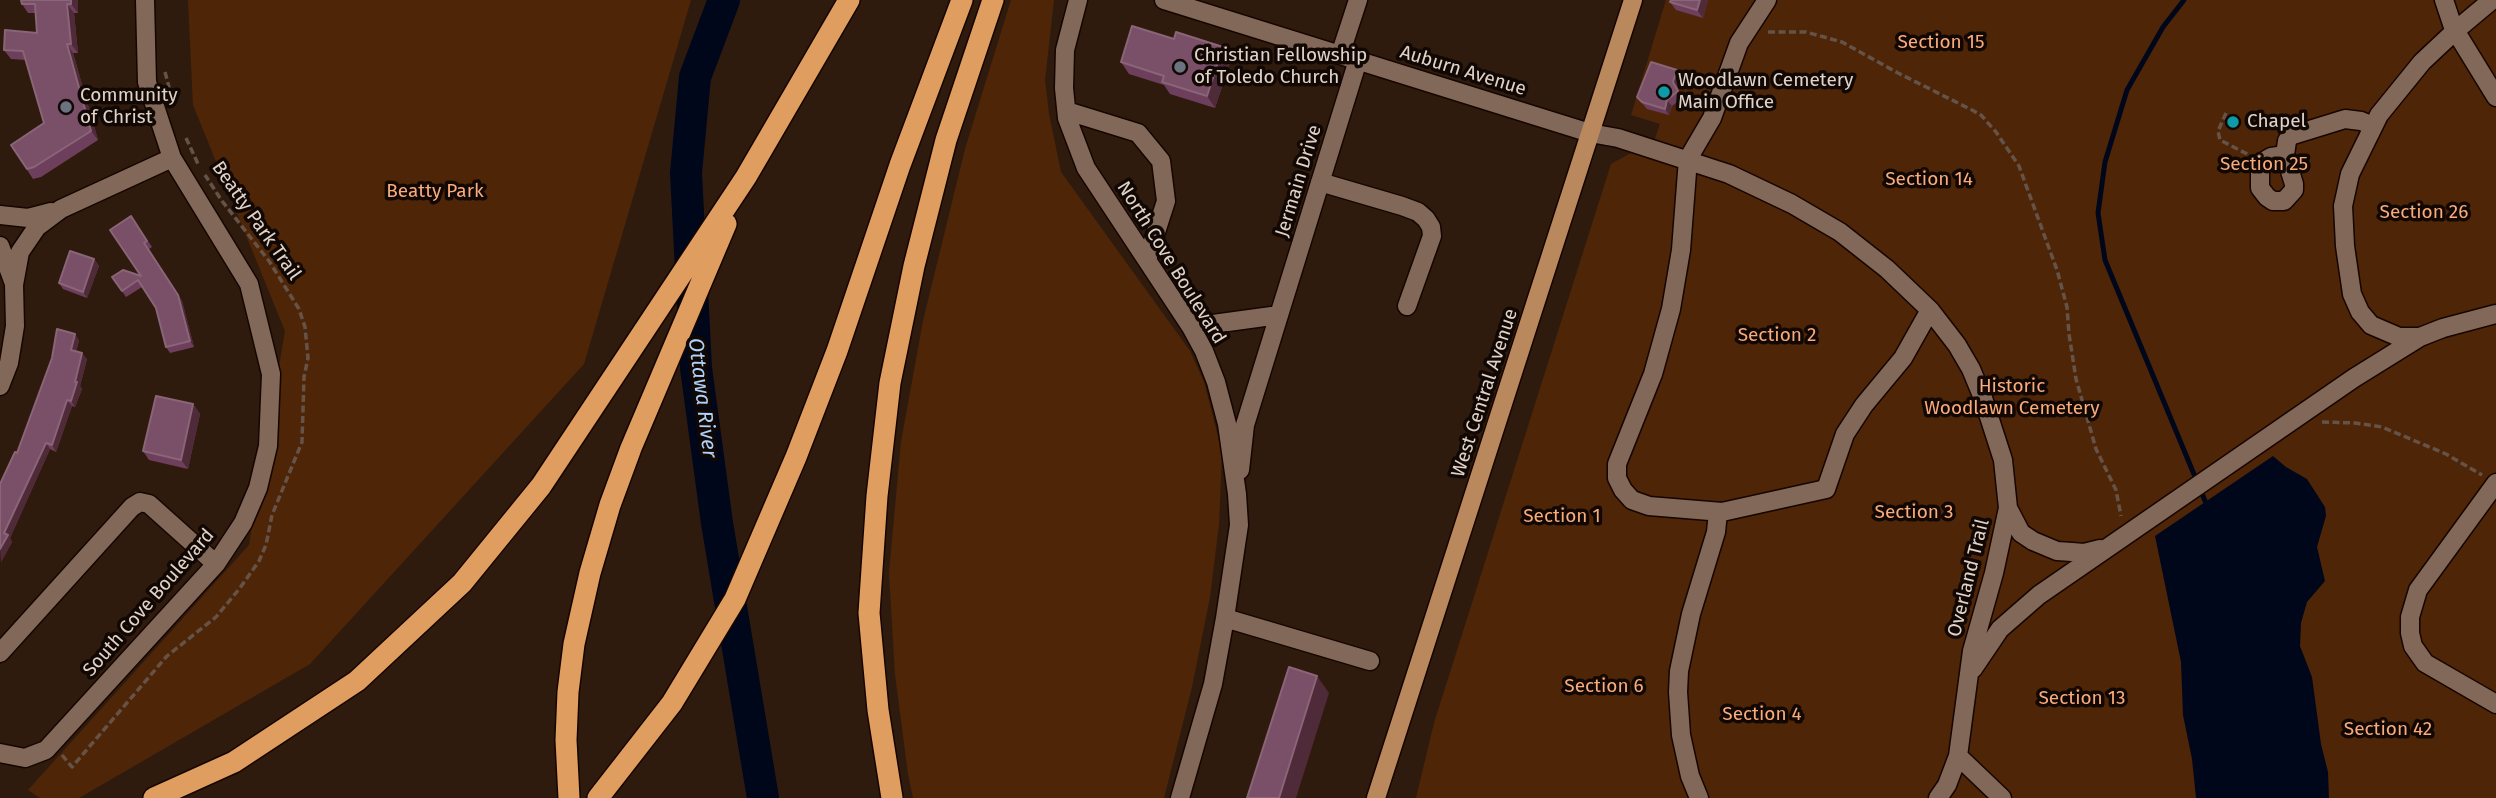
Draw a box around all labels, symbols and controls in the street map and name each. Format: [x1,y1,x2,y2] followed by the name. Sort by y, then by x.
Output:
[1897,32,1985,54] park label: Section 15
[1397,41,1529,101] street label: Auburn Avenue
[1194,45,1367,89] place label: Christian Fellowship of Toledo Church
[1172,59,1188,75] marker: Christian Fellowship of Toledo Church
[1678,70,1853,114] place label: Woodlawn Cemetery Main Office
[1656,84,1672,100] marker: Woodlawn Cemetery Main Office
[80,85,178,129] place label: Community of Christ
[58,99,74,115] marker: Community of Christ
[2247,111,2306,133] place label: Chapel
[2225,114,2241,130] marker: Chapel
[1271,122,1327,240] street label: Jermain Drive
[2220,154,2308,176] park label: Section 25
[207,157,305,285] street label: Beatty Park Trail
[1885,169,1973,191] park label: Section 14
[1112,178,1230,348] street label: North Cove Boulevard
[386,181,484,203] park label: Beatty Park
[2380,202,2468,224] park label: Section 26
[1447,306,1523,480] street label: West Central Avenue
[1738,325,1816,347] park label: Section 2
[682,337,722,459] water label: Ottawa River
[1924,376,2100,420] park label: Historic Woodlawn Cemetery
[1875,502,1953,524] park label: Section 3
[1523,506,1601,528] park label: Section 1
[1943,517,1995,639] street label: Overland Trail
[79,524,219,682] street label: South Cove Boulevard
[1564,676,1644,698] park label: Section 6
[2039,688,2125,710] park label: Section 13
[1722,704,1802,726] park label: Section 4
[2344,719,2432,741] park label: Section 42

